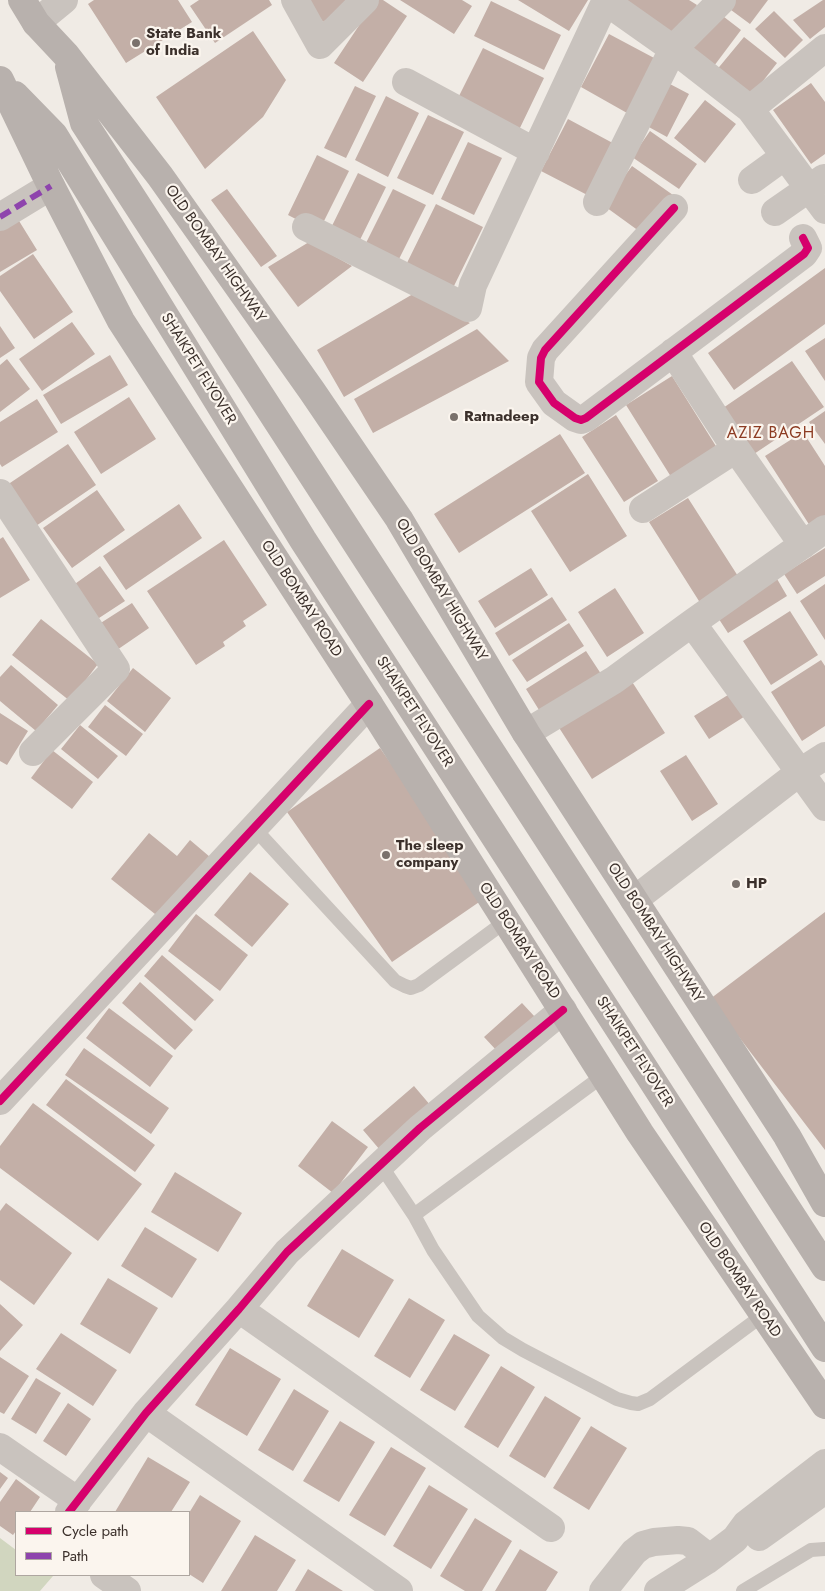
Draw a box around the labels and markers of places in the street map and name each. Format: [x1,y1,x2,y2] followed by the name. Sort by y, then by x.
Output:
[146,25,221,60] place label: State Bank of India
[130,37,142,49] marker: State Bank of India
[464,408,539,426] place label: Ratnadeep
[448,411,460,423] marker: Ratnadeep
[396,837,463,872] place label: The sleep company
[380,849,392,861] marker: The sleep company
[746,875,767,893] place label: HP
[730,878,742,890] marker: HP

